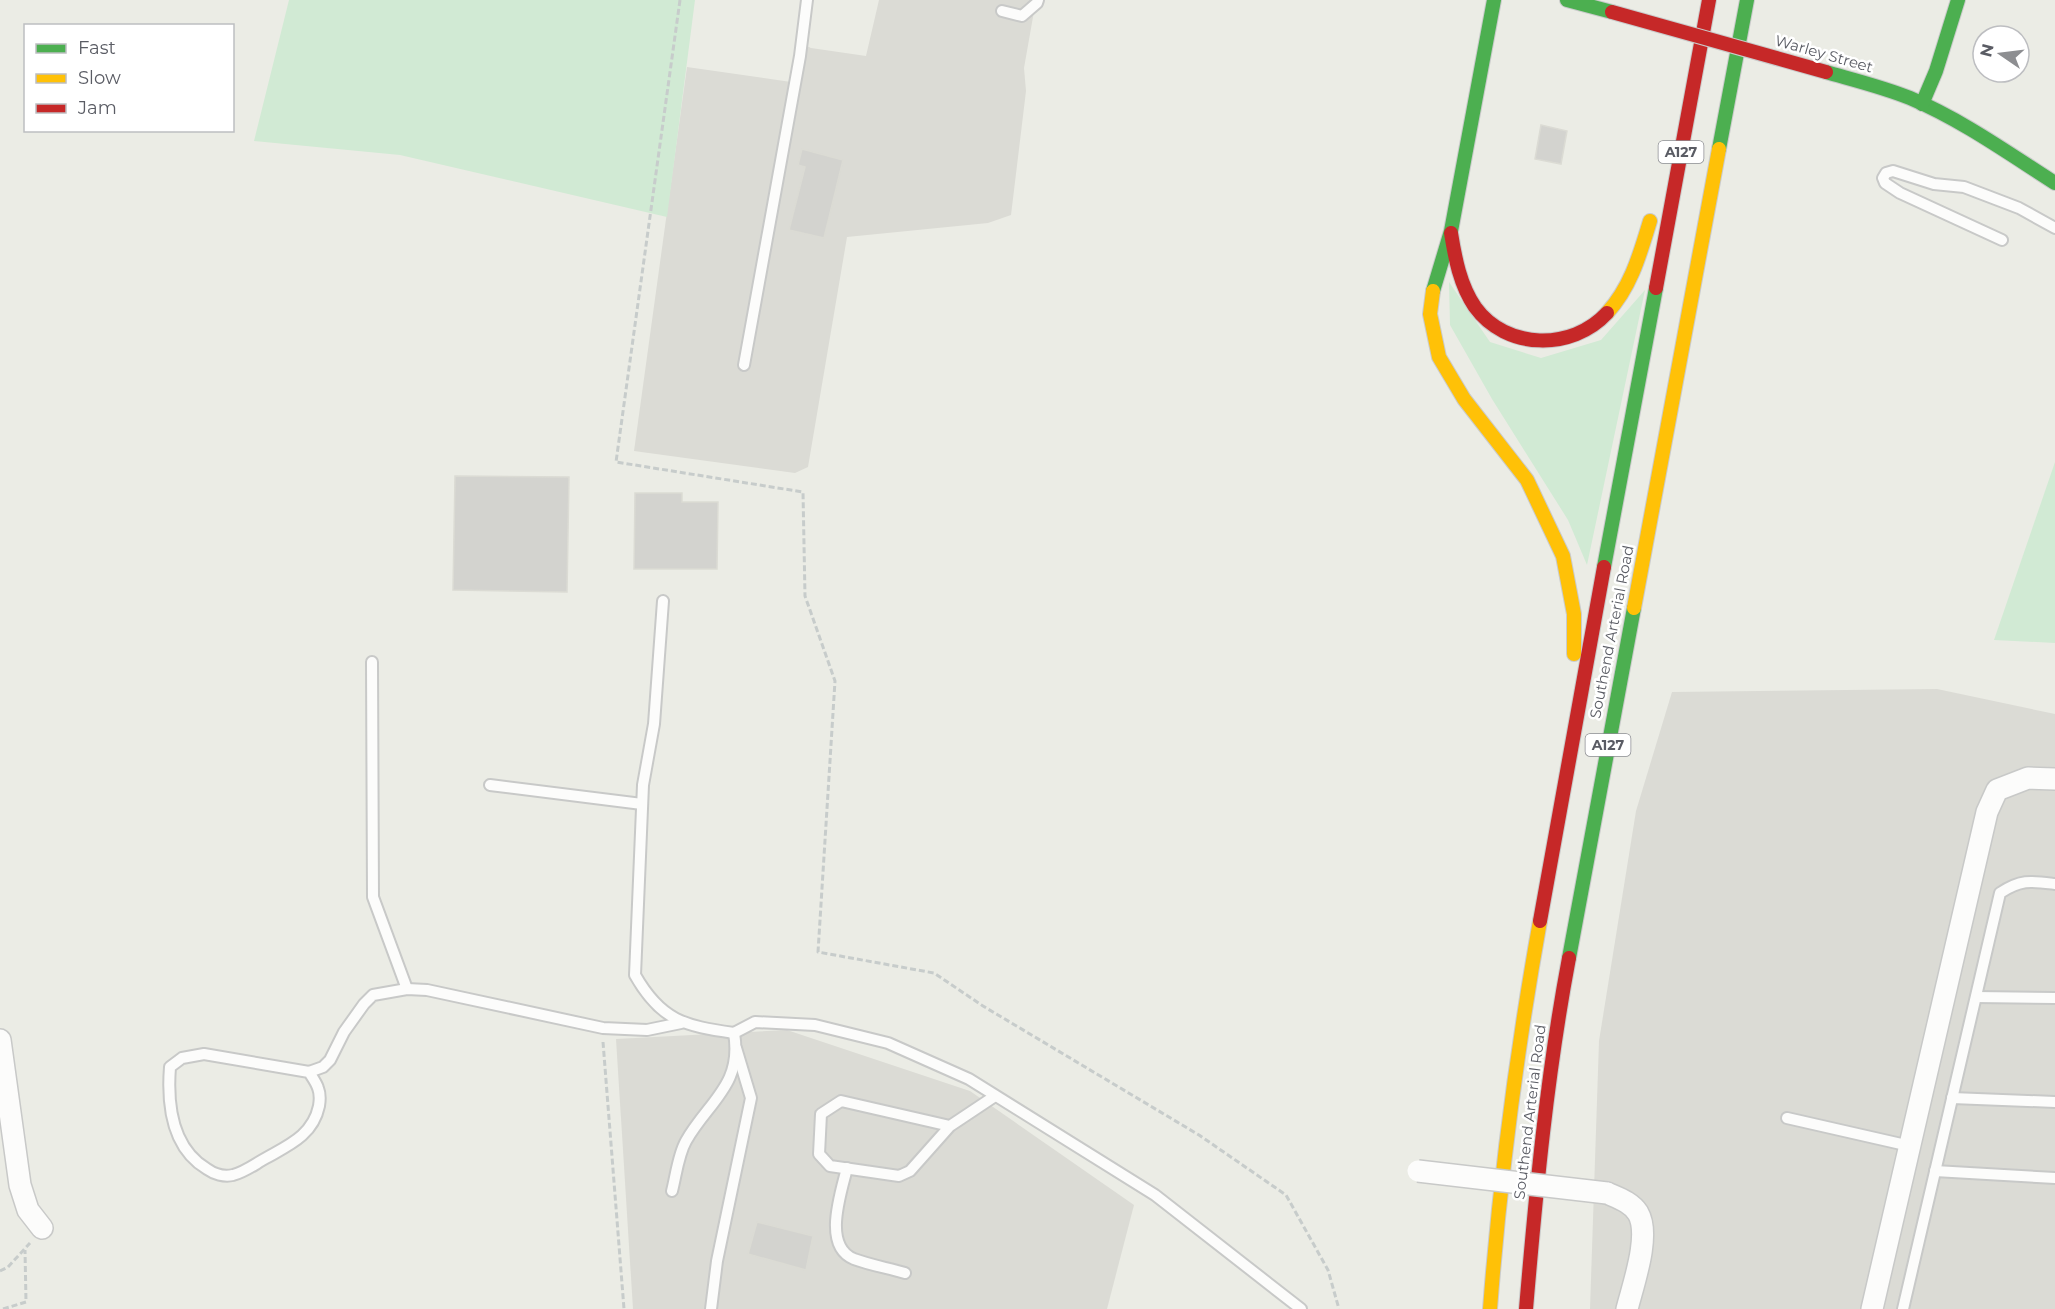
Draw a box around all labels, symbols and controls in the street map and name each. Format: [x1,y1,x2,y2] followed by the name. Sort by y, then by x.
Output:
[24,24,234,132] legend
[1971,24,2031,84] north arrow
[1773,30,1875,77] street label: Warley Street
[78,37,116,59] text: Fast
[1976,42,1998,59] text: N
[78,67,121,89] text: Slow
[77,97,117,119] text: Jam
[1658,141,1704,163] road number: A127
[1585,544,1638,720] street label: Southend Arterial Road
[1586,734,1630,756] road number: A127
[1509,1023,1550,1200] street label: Southend Arterial Road

